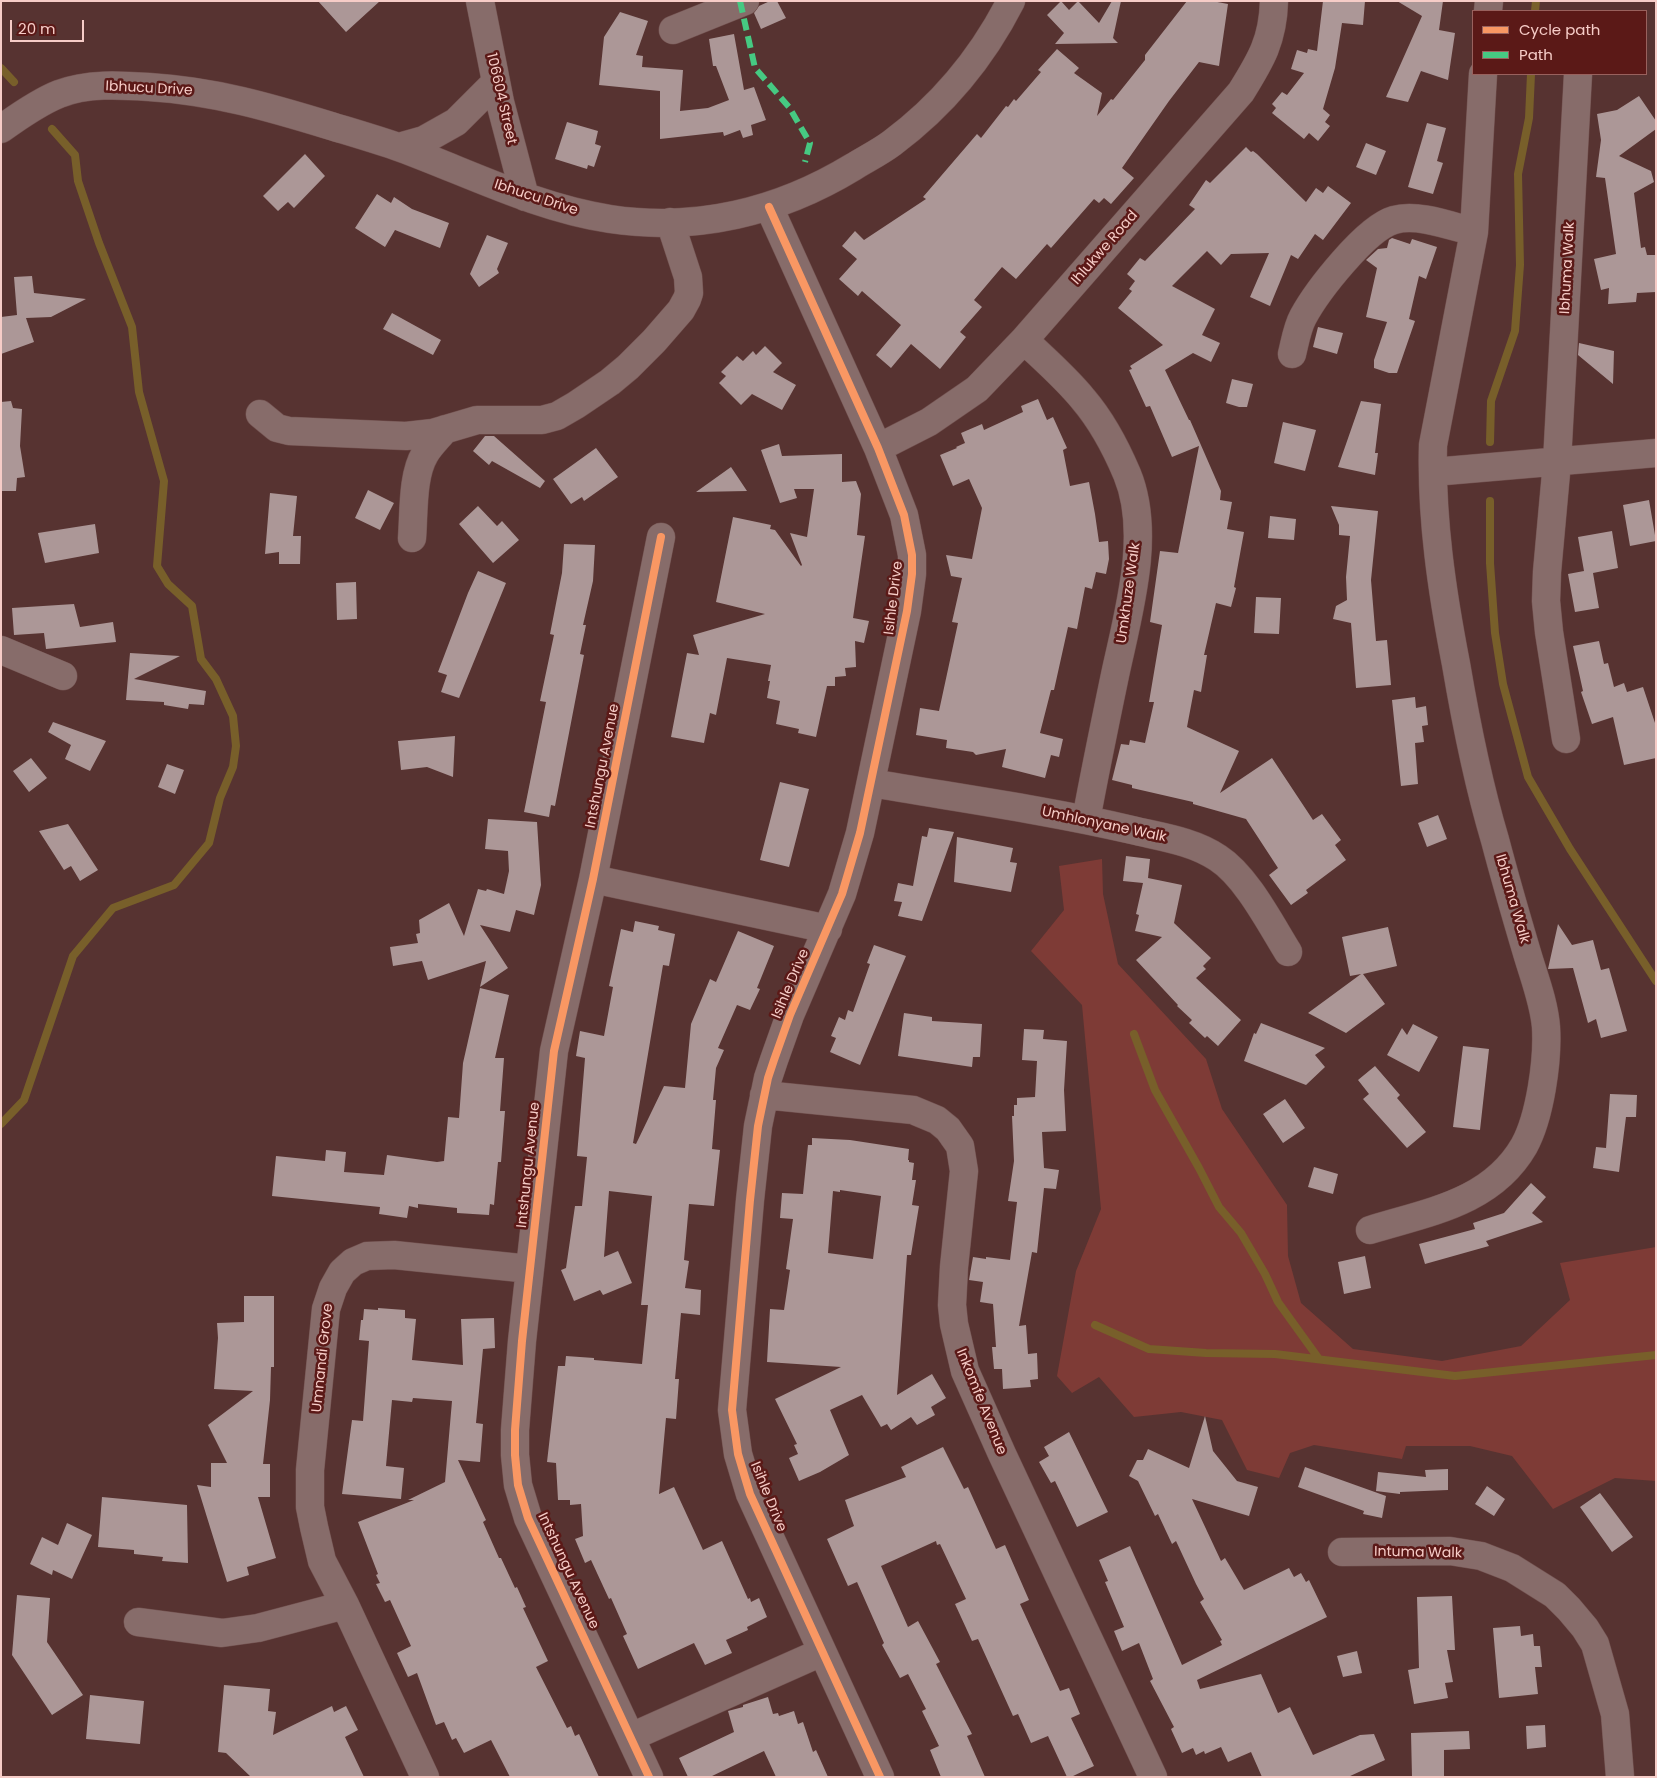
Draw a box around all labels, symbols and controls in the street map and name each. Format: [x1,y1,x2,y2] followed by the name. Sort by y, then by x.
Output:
[12,10,86,42] scale bar
[1472,10,1647,75] legend
[18,18,56,39] text: 20 m
[1519,19,1600,40] text: Cycle path
[1519,44,1553,65] text: Path
[482,52,520,146] street label: 106604 Street
[105,78,193,100] street label: Ibhucu Drive
[492,177,580,219] street label: Ibhucu Drive
[1068,208,1142,288] street label: Ihlukwe Road
[1557,222,1579,314] street label: Ibhuma Walk
[1114,542,1144,644] street label: Umkhuze Walk
[881,560,907,636] street label: Isihle Drive
[583,702,623,830] street label: Intshungu Avenue
[1040,804,1168,846] street label: Umhlonyane Walk
[1491,852,1533,946] street label: Ibhuma Walk
[769,947,813,1021] street label: Isihle Drive
[514,1101,544,1229] street label: Intshungu Avenue
[309,1303,337,1413] street label: Umnandi Grove
[952,1347,1010,1457] street label: Inkomfe Avenue
[746,1459,790,1535] street label: Isihle Drive
[534,1510,602,1632] street label: Intshungu Avenue
[1374,1544,1462,1562] street label: Intuma Walk

